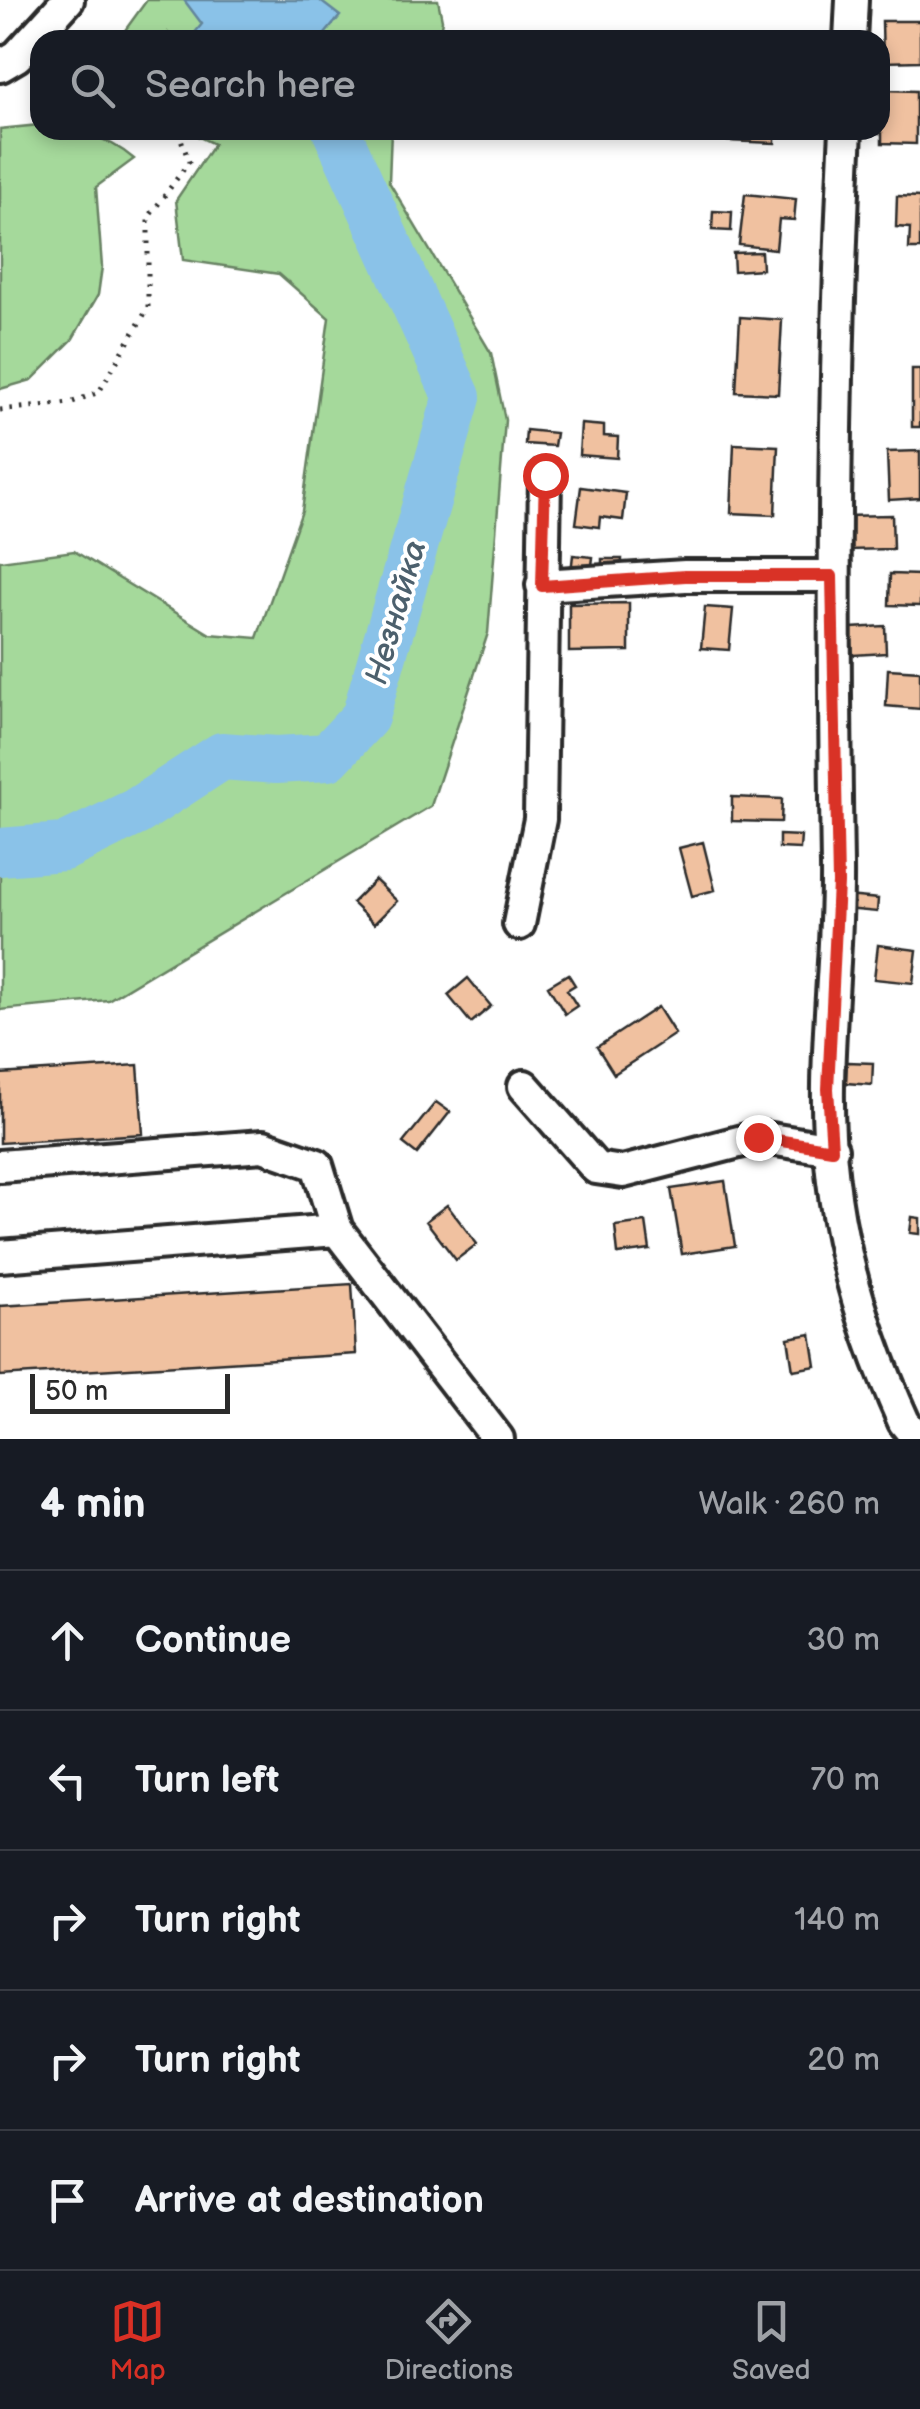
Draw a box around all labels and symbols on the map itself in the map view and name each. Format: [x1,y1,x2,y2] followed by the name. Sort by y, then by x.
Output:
[523,453,569,499] route start
[357,536,436,689] water label: Незнайка
[736,1115,782,1161] route end
[30,1369,230,1414] scale bar

